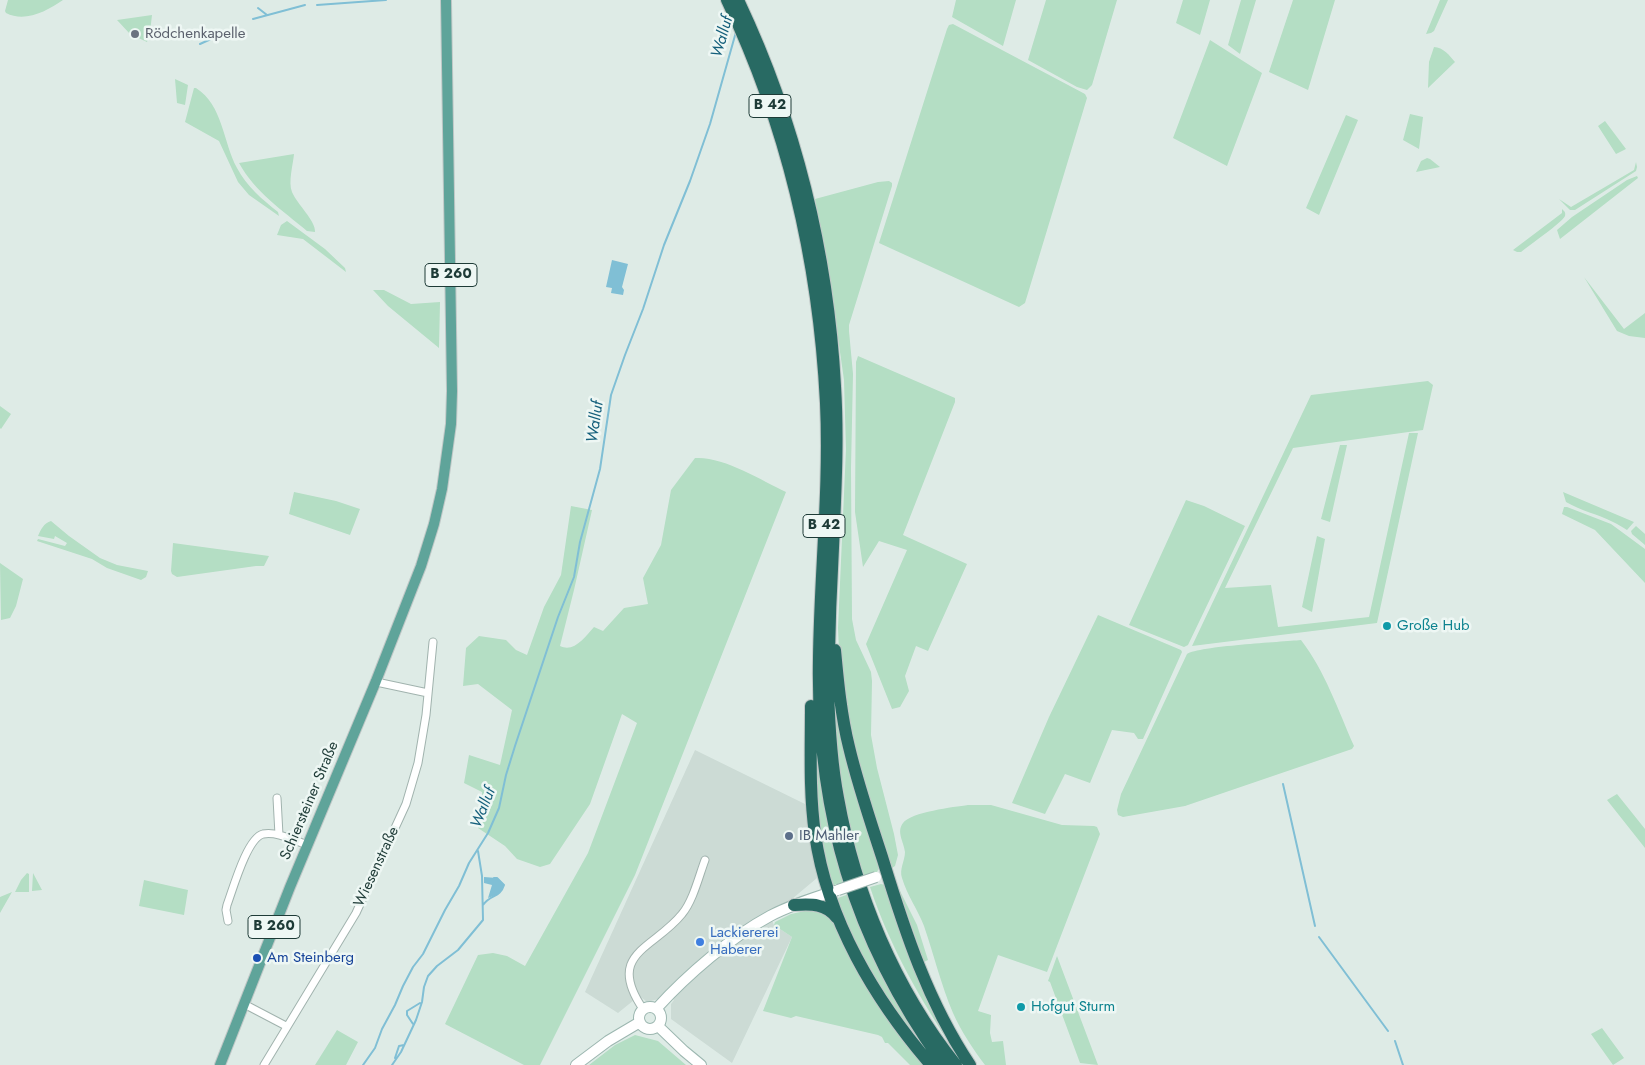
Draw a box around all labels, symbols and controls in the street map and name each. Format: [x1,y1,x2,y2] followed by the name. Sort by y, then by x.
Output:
[708,14,738,60] water label: Walluf
[145,25,245,43] place label: Rödchenkapelle
[129,28,141,40] marker: Rödchenkapelle
[749,94,791,118] road number: B 42
[425,264,477,286] road number: B 260
[584,400,608,444] water label: Walluf
[803,514,845,538] road number: B 42
[1397,617,1470,635] place label: Große Hub
[1381,620,1393,632] marker: Große Hub
[277,739,343,863] street label: Schiersteiner Straße
[467,785,501,831] water label: Walluf
[351,824,403,910] street label: Wiesenstraße
[799,827,859,845] place label: IB Mahler
[783,830,795,842] marker: IB Mahler
[248,916,300,939] road number: B 260
[710,924,779,959] place label: Lackiererei Haberer
[694,936,706,948] marker: Lackiererei Haberer
[267,949,354,967] place label: Am Steinberg
[251,952,263,964] marker: Am Steinberg
[1031,998,1115,1016] place label: Hofgut Sturm
[1015,1001,1027,1013] marker: Hofgut Sturm

